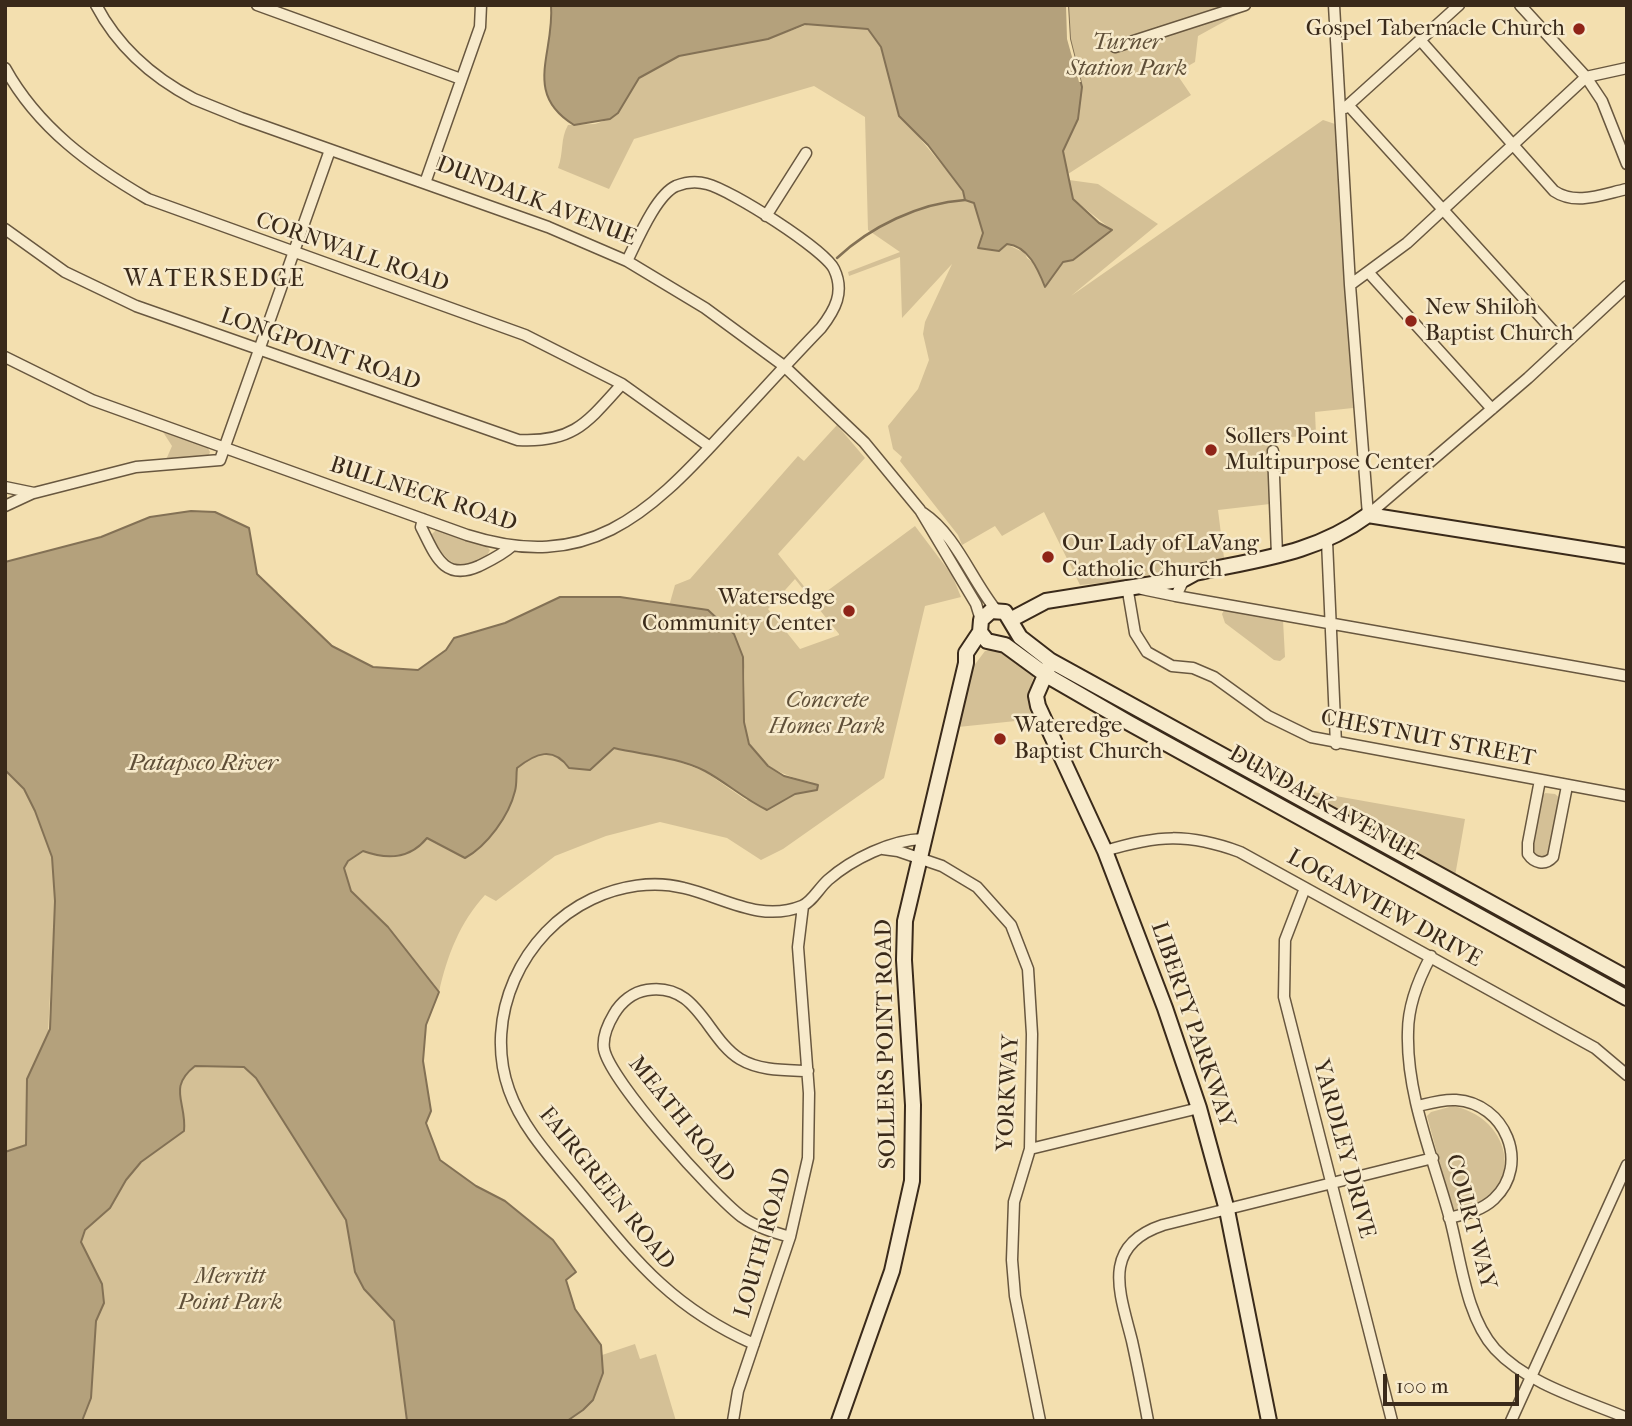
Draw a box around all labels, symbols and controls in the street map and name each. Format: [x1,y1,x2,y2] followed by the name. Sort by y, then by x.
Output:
[1306,15,1565,43] place label: Gospel Tabernacle Church
[1571,21,1587,37] marker: Gospel Tabernacle Church
[1067,29,1187,83] park label: Turner Station Park
[432,151,640,253] street label: DUNDALK AVENUE
[252,207,452,299] street label: CORNWALL ROAD
[125,266,305,294] district label: WATERSEDGE
[1425,294,1573,348] place label: New Shiloh Baptist Church
[216,303,424,397] street label: LONGPOINT ROAD
[1403,313,1419,329] marker: New Shiloh Baptist Church
[1225,423,1434,477] place label: Sollers Point Multipurpose Center
[1203,442,1219,458] marker: Sollers Point Multipurpose Center
[326,452,520,538] street label: BULLNECK ROAD
[1062,530,1259,584] place label: Our Lady of LaVang Catholic Church
[1040,549,1056,565] marker: Our Lady of LaVang Catholic Church
[642,584,835,638] place label: Watersedge Community Center
[841,603,857,619] marker: Watersedge Community Center
[769,687,885,741] park label: Concrete Homes Park
[1318,705,1538,773] street label: CHESTNUT STREET
[1014,712,1162,766] place label: Wateredge Baptist Church
[992,731,1008,747] marker: Wateredge Baptist Church
[1224,741,1422,867] street label: DUNDALK AVENUE
[128,750,278,778] water label: Patapsco River
[1282,844,1486,974] street label: LOGANVIEW DRIVE
[1144,918,1240,1132] street label: LIBERTY PARKWAY
[871,919,903,1169] street label: SOLLERS POINT ROAD
[992,1034,1026,1152] street label: YORKWAY
[622,1051,740,1189] street label: MEATH ROAD
[1306,1056,1380,1242] street label: YARDLEY DRIVE
[532,1102,680,1276] street label: FAIRGREEN ROAD
[1439,1151,1501,1293] street label: COURT WAY
[729,1165,799,1321] street label: LOUTH ROAD
[178,1263,282,1317] park label: Merritt Point Park
[1387,1360,1524,1404] scale bar
[1396,1374,1449,1398] text: 100 m

